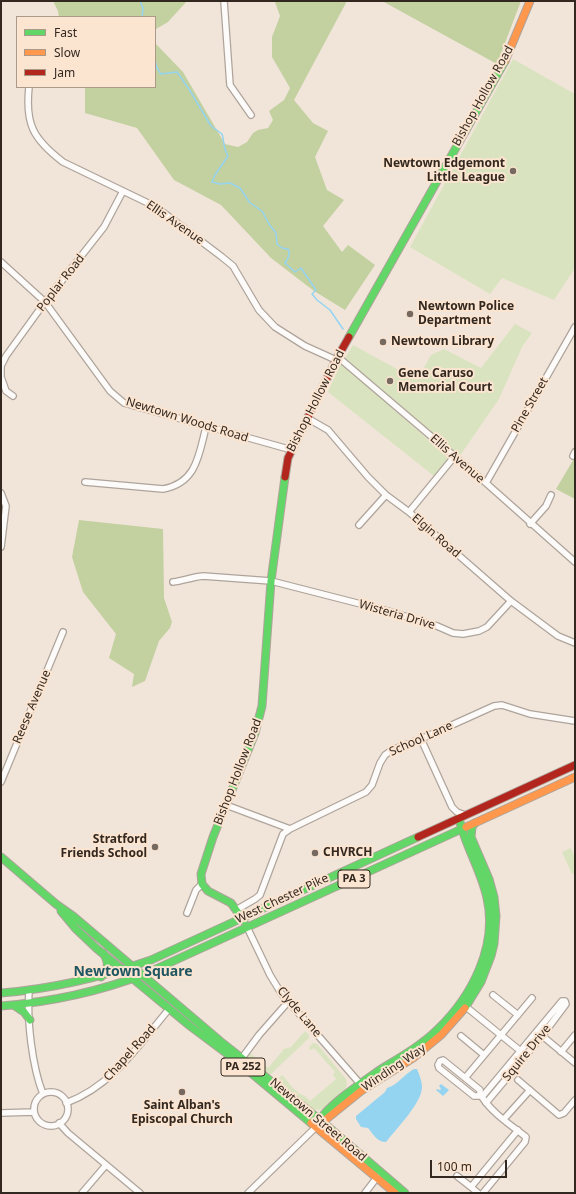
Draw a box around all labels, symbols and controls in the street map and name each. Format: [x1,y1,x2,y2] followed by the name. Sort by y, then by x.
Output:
[16,16,156,88] legend
[54,24,77,41] text: Fast
[449,43,517,149] street label: Bishop Hollow Road
[54,44,80,61] text: Slow
[54,64,75,81] text: Jam
[383,157,505,185] place label: Newtown Edgemont Little League
[508,166,518,176] marker: Newtown Edgemont Little League
[143,198,207,248] street label: Ellis Avenue
[34,252,88,314] street label: Poplar Road
[418,300,514,328] place label: Newtown Police Department
[405,309,415,319] marker: Newtown Police Department
[391,335,494,349] place label: Newtown Library
[378,337,388,347] marker: Newtown Library
[284,348,348,454] street label: Bishop Hollow Road
[398,367,492,395] place label: Gene Caruso Memorial Court
[508,375,552,435] street label: Pine Street
[385,376,395,386] marker: Gene Caruso Memorial Court
[124,395,250,445] street label: Newtown Woods Road
[427,432,487,486] street label: Ellis Avenue
[409,511,463,561] street label: Elgin Road
[357,597,437,633] street label: Wisteria Drive
[10,668,54,746] street label: Reese Avenue
[211,717,265,827] street label: Bishop Hollow Road
[387,719,455,759] street label: School Lane
[61,833,147,861] place label: Stratford Friends School
[150,842,160,852] marker: Stratford Friends School
[323,846,372,860] place label: CHVRCH
[310,848,320,858] marker: CHVRCH
[338,870,370,888] road number: PA 3
[233,871,331,927] street label: West Chester Pike
[73,964,193,980] district label: Newtown Square
[274,984,324,1040] street label: Clyde Lane
[101,1022,159,1084] street label: Chapel Road
[500,1022,554,1084] street label: Squire Drive
[359,1041,429,1095] street label: Winding Way
[221,1058,265,1076] road number: PA 252
[267,1075,369,1165] street label: Newtown Street Road
[177,1087,187,1097] marker: Saint Alban's Episcopal Church
[131,1099,233,1127] place label: Saint Alban's Episcopal Church
[432,1152,509,1178] scale bar
[437,1158,472,1175] text: 100 m

